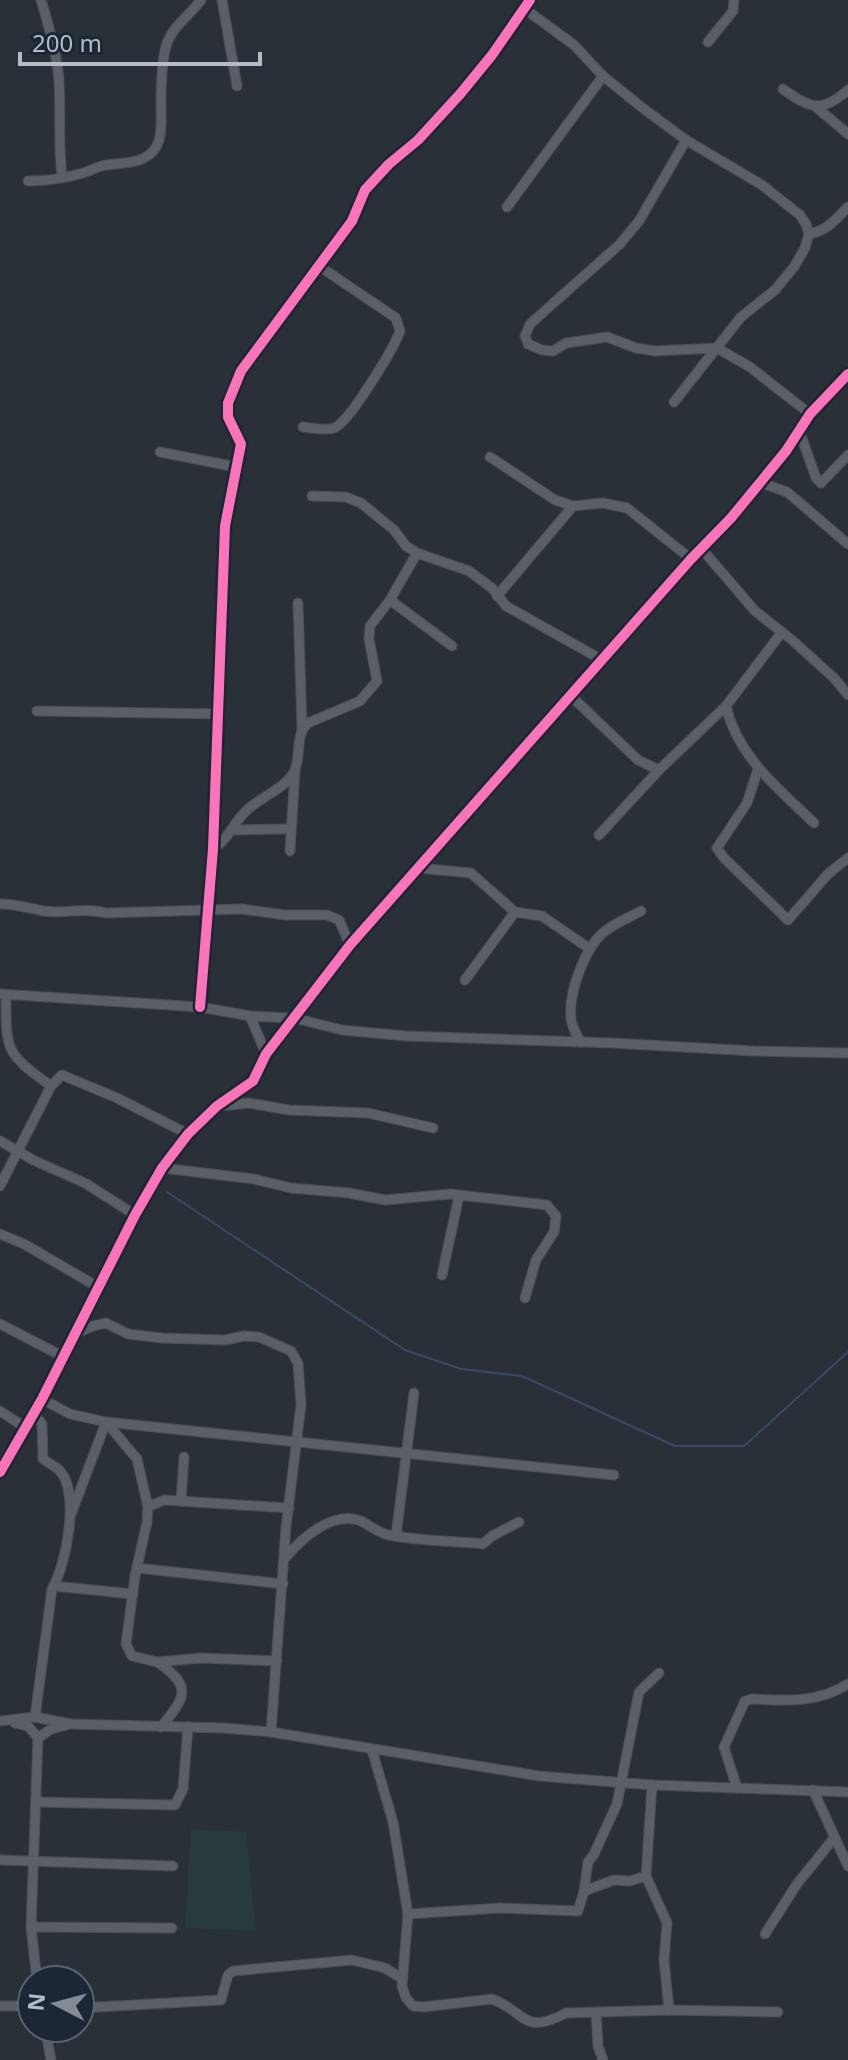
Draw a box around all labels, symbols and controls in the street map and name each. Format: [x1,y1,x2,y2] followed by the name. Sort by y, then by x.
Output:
[20,16,260,66] scale bar
[32,26,102,59] text: 200 m
[16,1964,96,2044] north arrow
[19,1991,51,2012] text: N

